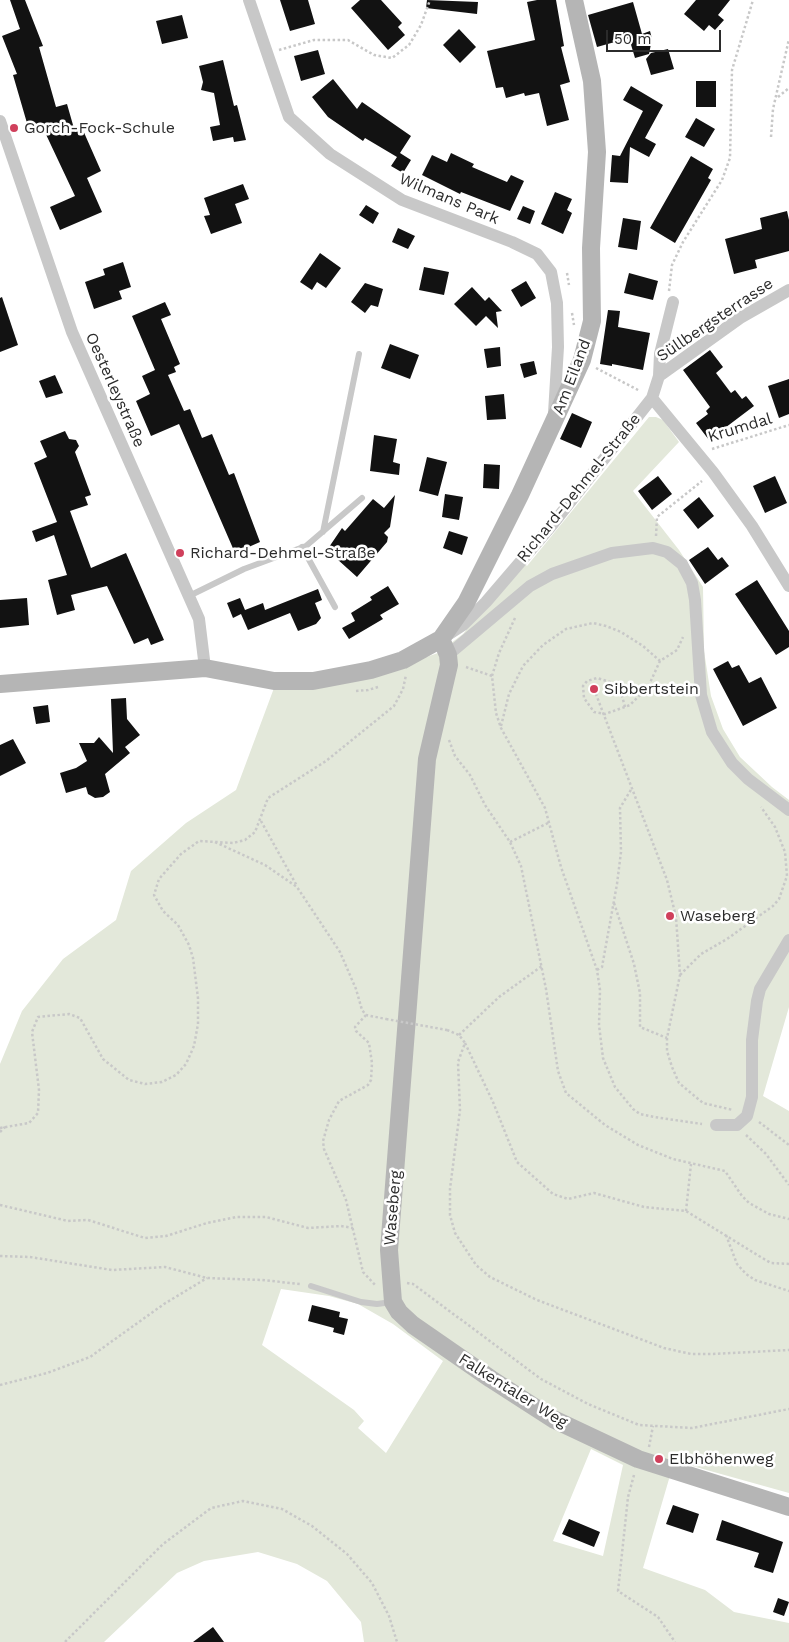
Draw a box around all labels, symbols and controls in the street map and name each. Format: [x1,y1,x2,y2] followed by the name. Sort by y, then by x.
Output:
[609,20,724,52] scale bar
[614,30,651,48] text: 50 m
[24,118,175,138] place label: Gorch-Fock-Schule
[8,122,20,134] marker: Gorch-Fock-Schule
[396,169,502,229] street label: Wilmans Park
[653,274,777,366] street label: Süllbergsterrasse
[81,330,149,450] street label: Oesterleystraße
[549,336,595,418] street label: Am Eiland
[706,409,774,447] street label: Krumdal
[513,410,645,566] street label: Richard-Dehmel-Straße
[190,543,376,563] place label: Richard-Dehmel-Straße
[174,547,186,559] marker: Richard-Dehmel-Straße
[604,679,699,699] place label: Sibbertstein
[588,683,600,695] marker: Sibbertstein
[680,906,755,926] place label: Waseberg
[664,910,676,922] marker: Waseberg
[380,1170,406,1246] street label: Waseberg
[455,1350,571,1432] street label: Falkentaler Weg
[669,1449,773,1469] place label: Elbhöhenweg
[653,1453,665,1465] marker: Elbhöhenweg

